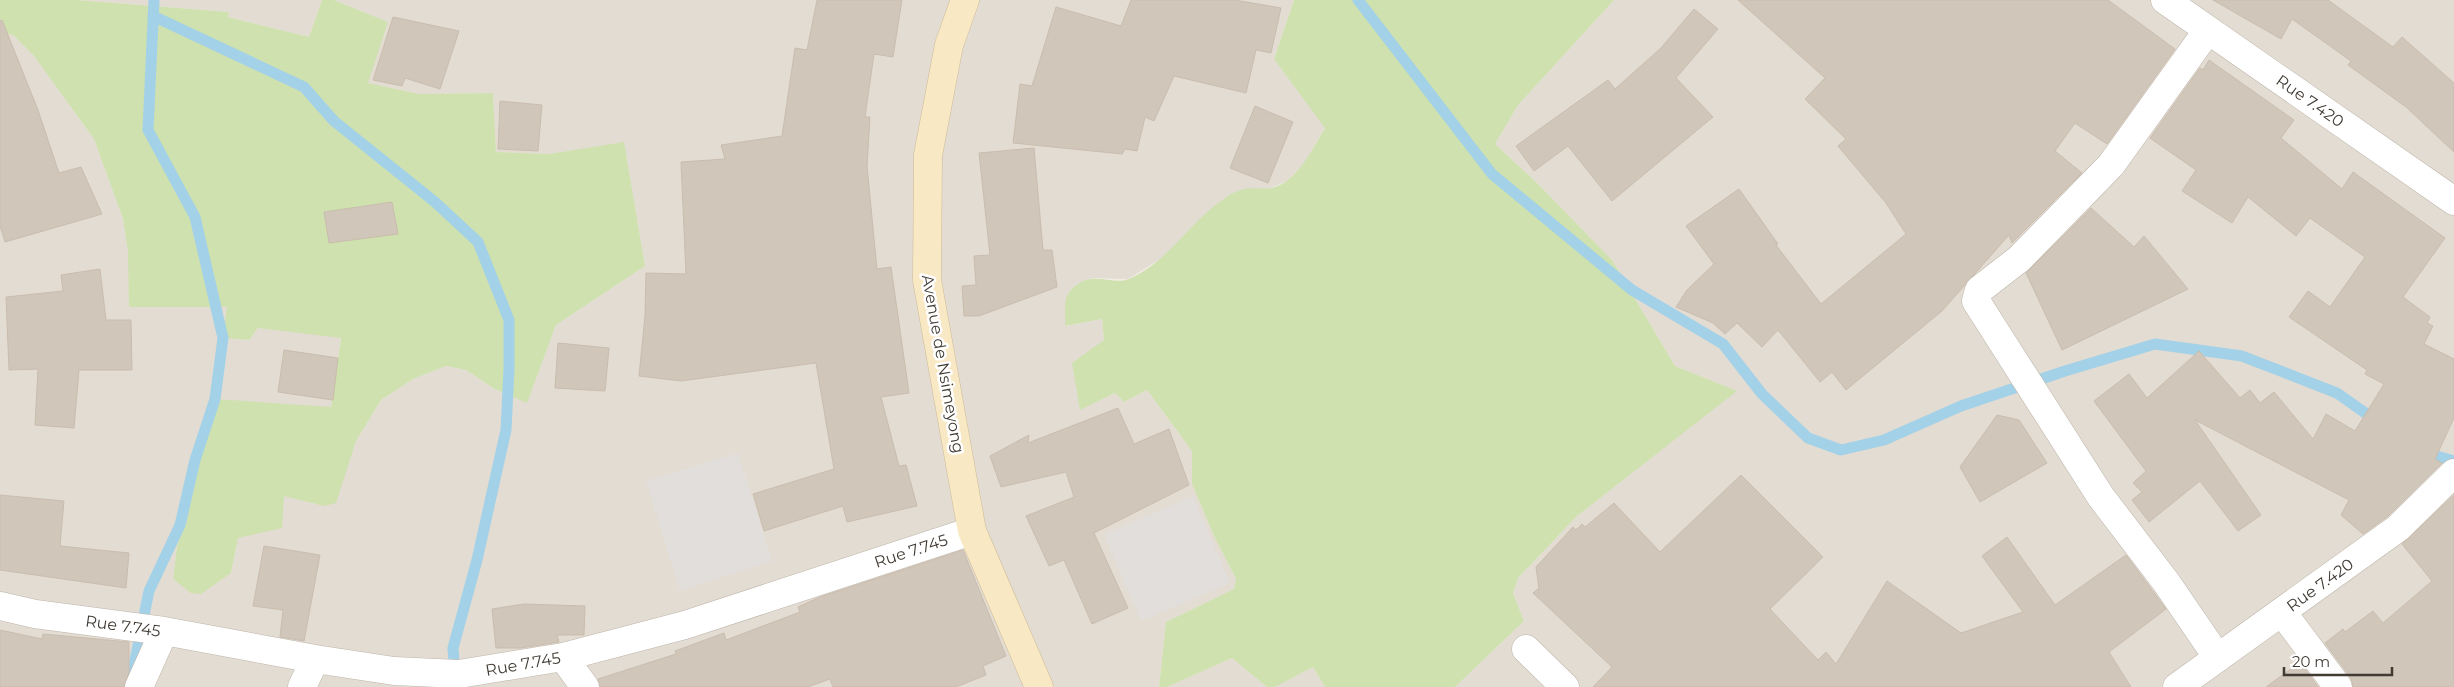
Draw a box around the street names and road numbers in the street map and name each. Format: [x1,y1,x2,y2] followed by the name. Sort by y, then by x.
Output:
[2273,71,2347,131] street label: Rue 7.420
[918,273,968,455] street label: Avenue de Nsimeyong
[872,530,950,572] street label: Rue 7.745
[2283,554,2357,616] street label: Rue 7.420
[84,611,162,641] street label: Rue 7.745
[484,648,562,680] street label: Rue 7.745

